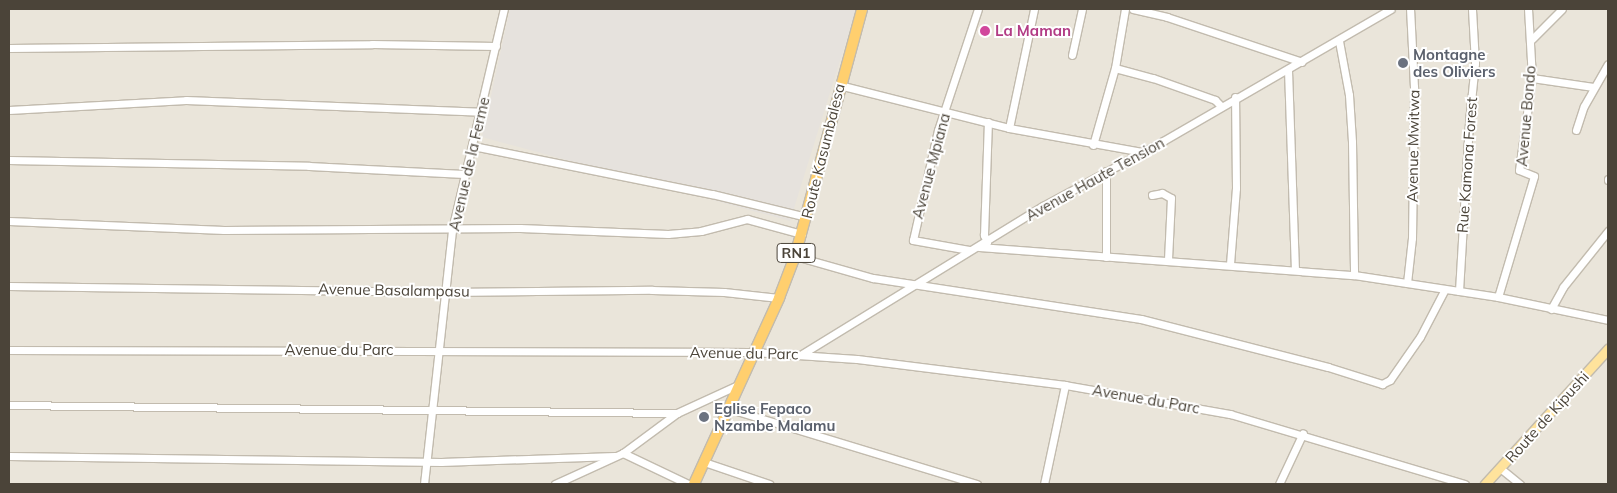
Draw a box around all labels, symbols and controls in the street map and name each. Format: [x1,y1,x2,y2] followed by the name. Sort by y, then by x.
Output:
[995,22,1071,40] place label: La Maman
[979,25,991,37] marker: La Maman
[1413,45,1495,80] place label: Montagne des Oliviers
[1397,57,1409,69] marker: Montagne des Oliviers
[1513,65,1539,167] street label: Avenue Bondo
[797,82,849,220] street label: Route Kasumbalesa
[1403,89,1423,203] street label: Avenue Mwitwa
[445,95,493,233] street label: Avenue de la Ferme
[1453,97,1481,233] street label: Rue Kamona Forest
[908,111,954,221] street label: Avenue Mpiana
[1023,133,1167,225] street label: Avenue Haute Tension
[776,242,816,264] road number: RN1
[318,280,470,300] street label: Avenue Basalampasu
[285,341,393,359] street label: Avenue du Parc
[689,343,799,363] street label: Avenue du Parc
[1501,368,1593,466] street label: Route de Kipushi
[1091,381,1201,417] street label: Avenue du Parc
[714,399,836,434] place label: Eglise Fepaco Nzambe Malamu
[698,411,710,423] marker: Eglise Fepaco Nzambe Malamu

